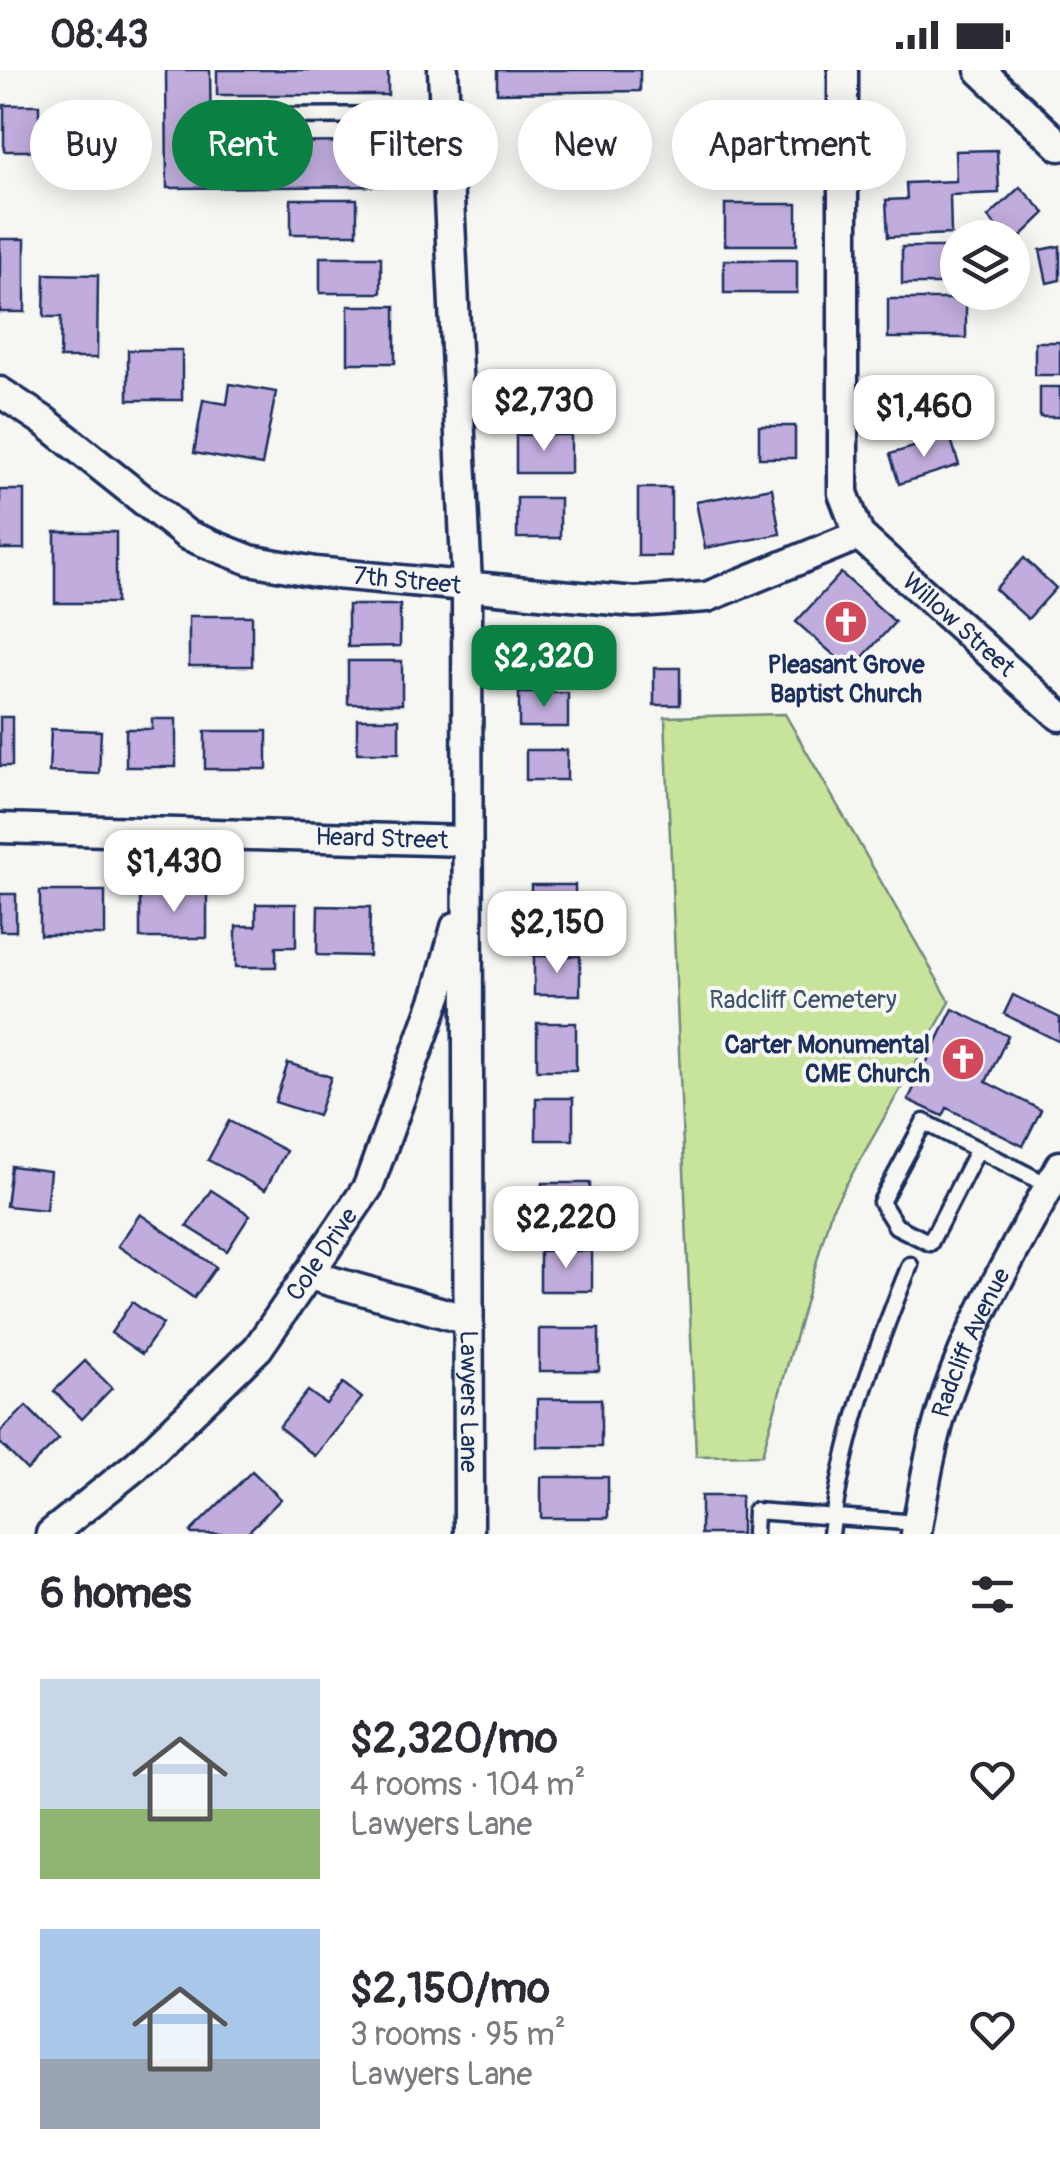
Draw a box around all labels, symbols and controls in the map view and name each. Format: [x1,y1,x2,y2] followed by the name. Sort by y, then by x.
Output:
[50,11,149,59] text: 08:43
[30,100,152,190] chip: Buy
[172,100,313,190] chip: Rent
[333,100,498,190] chip: Filters
[518,100,652,190] chip: New
[672,100,906,190] chip: Apartment
[940,220,1030,310] map controls
[940,220,1030,310] button: layers
[463,369,625,454] pin: $2,730
[843,375,1005,460] pin: $1,460
[494,381,594,421] text: $2,730
[875,387,973,427] text: $1,460
[352,560,463,601] street label: 7th Street
[896,566,1022,684] street label: Willow Street
[823,599,869,645] church icon: Pleasant Grove Baptist Church
[463,625,625,710] pin: $2,320
[494,637,594,677] text: $2,320
[767,650,925,710] place label: Pleasant Grove Baptist Church
[315,821,450,856] street label: Heard Street
[93,830,255,915] pin: $1,430
[126,842,222,882] text: $1,430
[476,891,638,976] pin: $2,150
[509,903,605,943] text: $2,150
[709,985,897,1016] park label: Radcliff Cemetery
[725,1030,930,1090] place label: Carter Monumental CME Church
[940,1036,986,1082] church icon: Carter Monumental CME Church
[485,1186,647,1271] pin: $2,220
[516,1198,617,1238] text: $2,220
[279,1201,365,1307] street label: Cole Drive
[925,1262,1017,1421] street label: Radcliff Avenue
[453,1330,484,1473] street label: Lawyers Lane
[965,1567,1020,1622] icon: filters
[40,1568,191,1620] text: 6 homes
[350,1713,557,1765] text: $2,320/mo
[120,1719,240,1839] icon: home
[965,1752,1020,1807] icon: heart
[350,1765,585,1805] text: 4 rooms · 104 m²
[350,1805,532,1845] text: Lawyers Lane
[350,1963,550,2015] text: $2,150/mo
[120,1969,240,2089] icon: home
[965,2002,1020,2057] icon: heart
[350,2015,566,2055] text: 3 rooms · 95 m²
[350,2055,532,2095] text: Lawyers Lane

